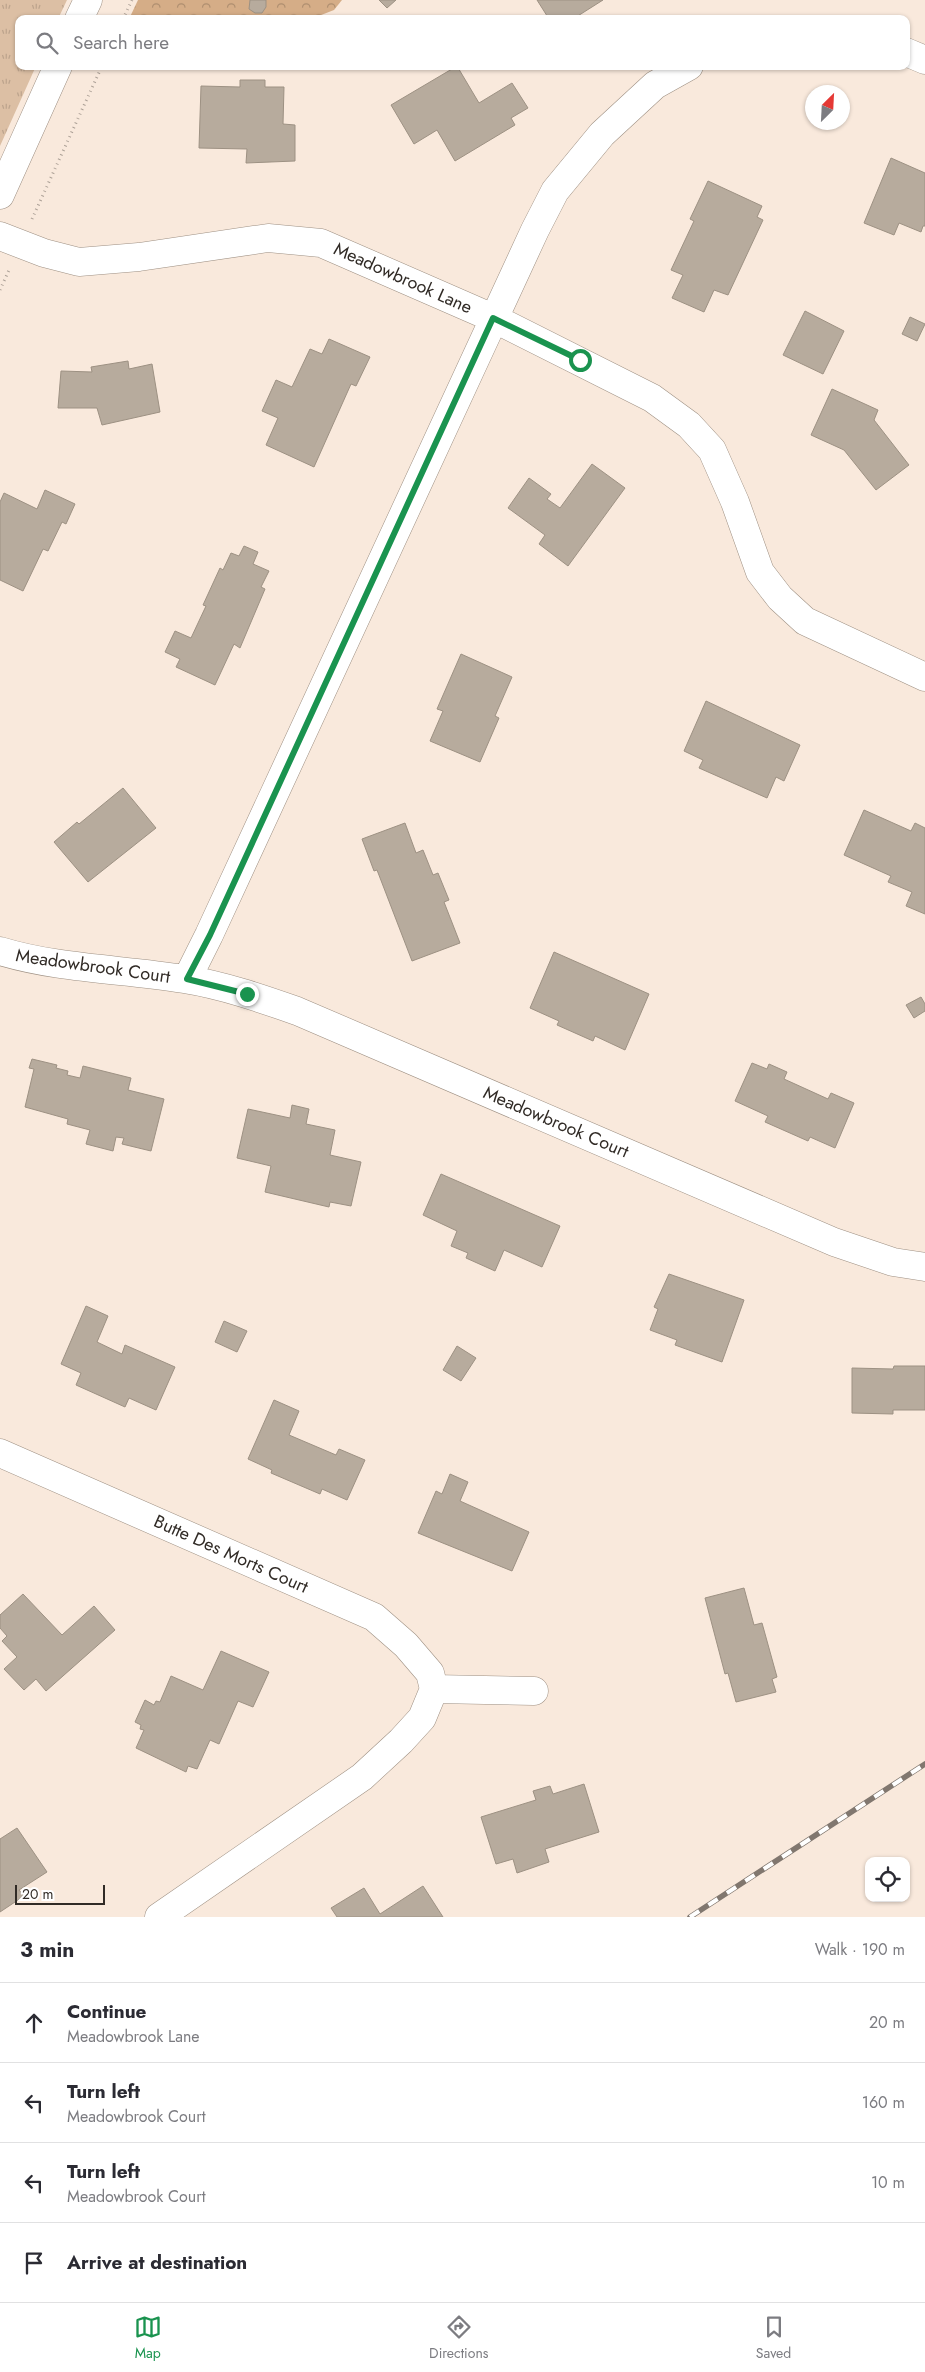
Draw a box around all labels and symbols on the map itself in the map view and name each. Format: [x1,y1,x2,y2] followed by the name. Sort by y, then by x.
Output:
[805,85,850,130] north arrow
[330,236,476,320] street label: Meadowbrook Lane
[569,349,592,372] route start
[14,942,173,990] street label: Meadowbrook Court
[236,983,259,1006] route end
[479,1080,633,1165] street label: Meadowbrook Court
[150,1508,313,1600] street label: Butte Des Morts Court
[15,1882,105,1905] scale bar

